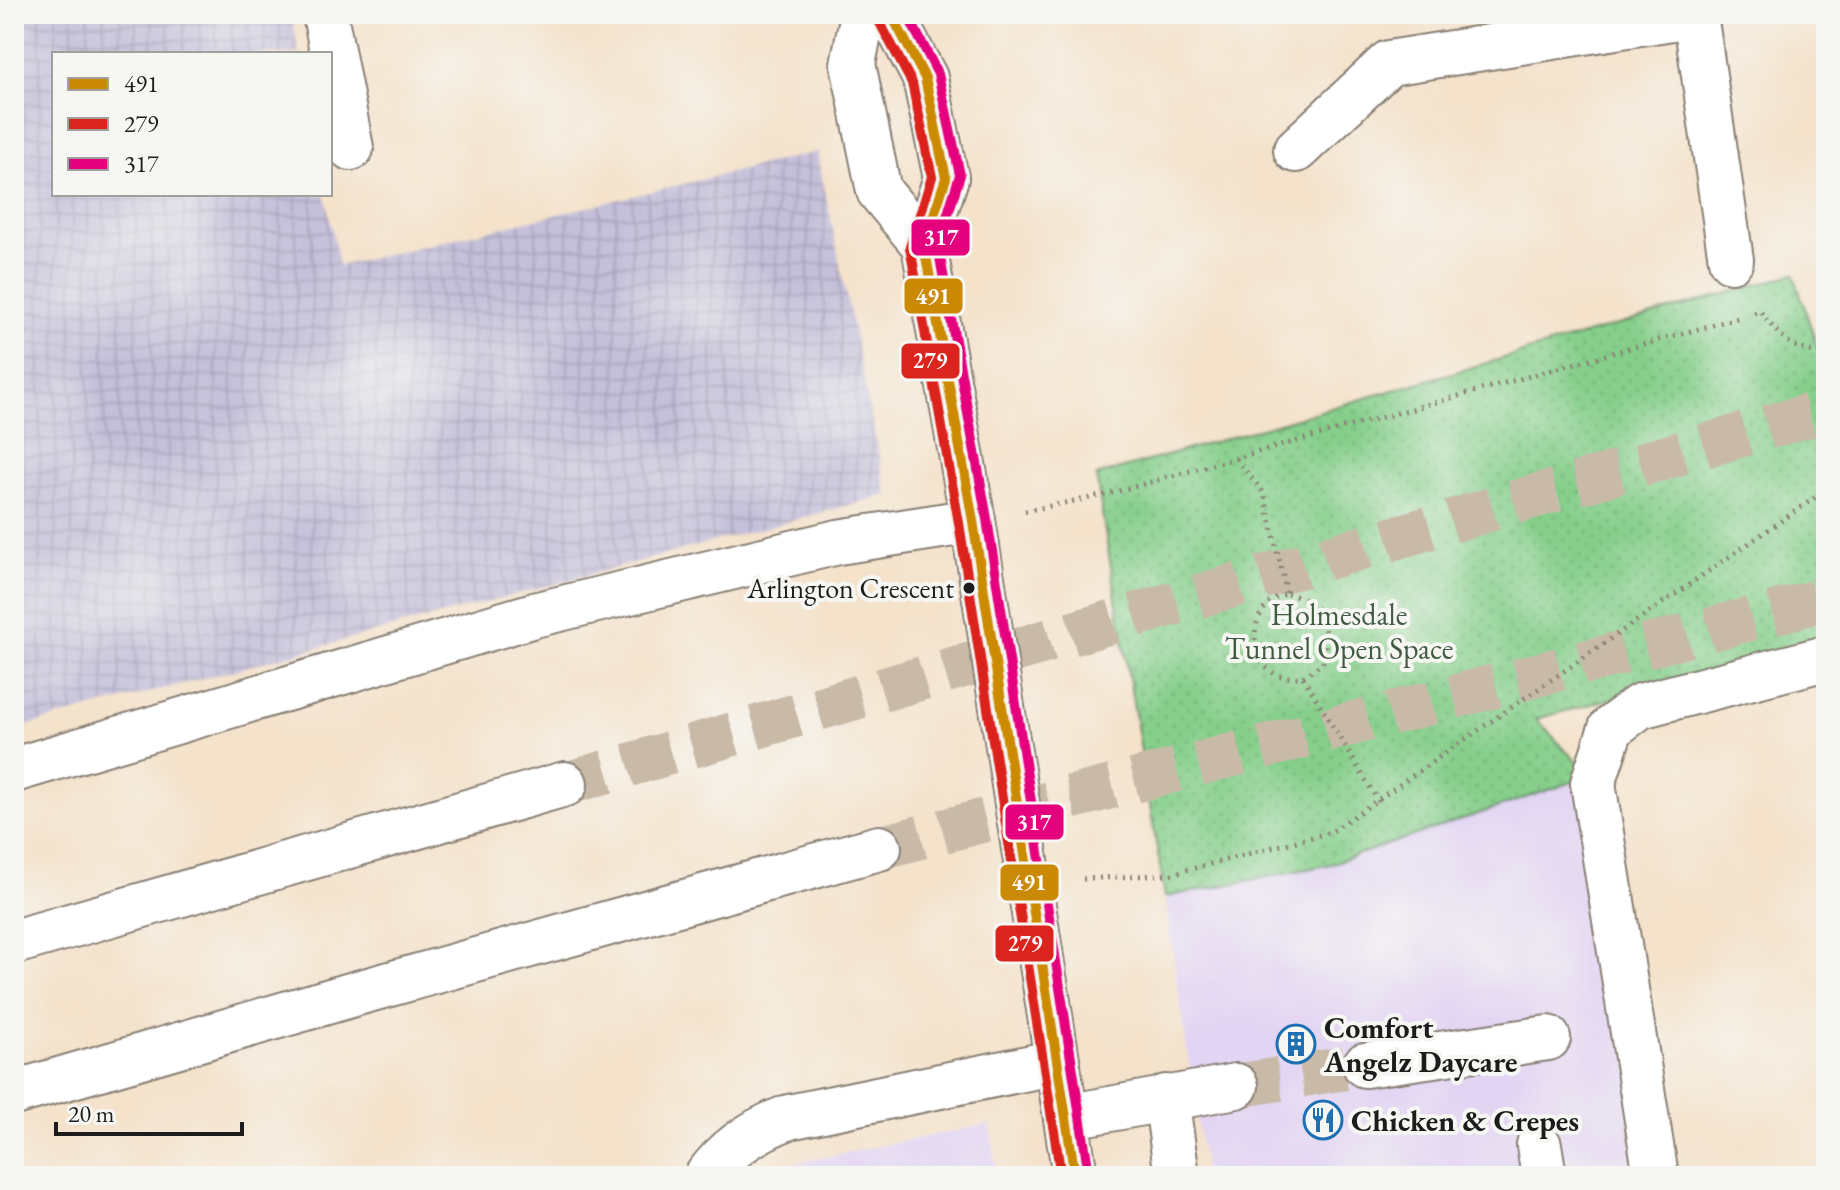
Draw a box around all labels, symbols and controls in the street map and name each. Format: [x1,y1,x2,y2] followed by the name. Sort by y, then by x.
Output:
[52,52,332,196] legend
[124,68,159,99] text: 491
[124,108,159,139] text: 279
[124,148,159,179] text: 317
[910,218,971,257] line badge: 317
[924,223,959,252] text: 317
[903,277,964,315] line badge: 491
[916,282,950,311] text: 491
[900,342,961,380] line badge: 279
[913,346,948,375] text: 279
[746,570,954,606] place label: Arlington Crescent
[961,580,977,596] marker: Arlington Crescent
[1225,595,1453,668] park label: Holmesdale Tunnel Open Space
[1004,803,1065,841] line badge: 317
[1017,808,1052,837] text: 317
[999,863,1060,902] line badge: 491
[1012,868,1046,897] text: 491
[994,924,1055,963] line badge: 279
[1008,929,1043,958] text: 279
[1323,1008,1517,1081] place label: Comfort Angelz Daycare
[1275,1023,1317,1065] building icon: Comfort Angelz Daycare
[56,1086,242,1136] scale bar
[68,1098,115,1129] text: 20 m
[1302,1099,1344,1141] restaurant icon: Chicken & Crepes
[1351,1101,1579,1140] place label: Chicken & Crepes

